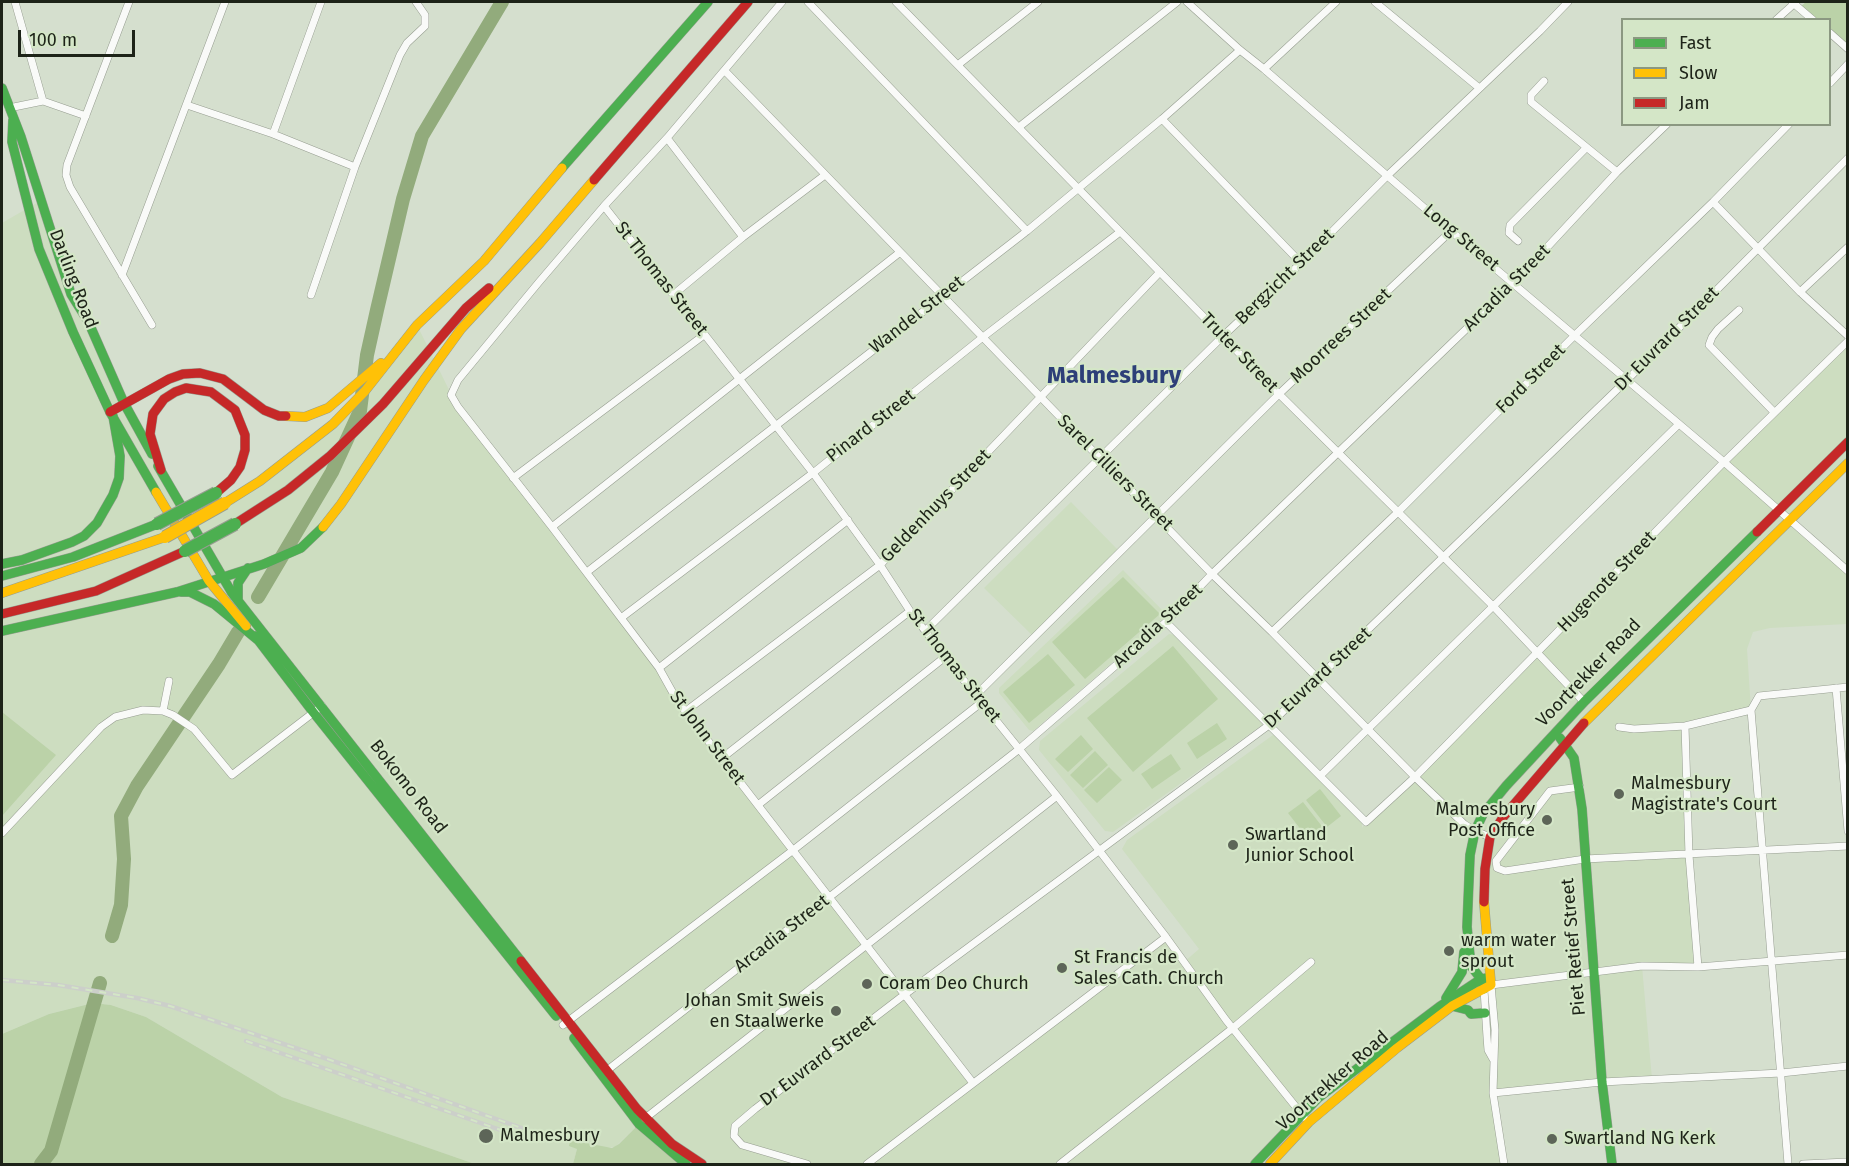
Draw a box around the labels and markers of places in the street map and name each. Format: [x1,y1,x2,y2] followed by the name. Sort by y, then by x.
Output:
[1631,773,1777,816] place label: Malmesbury Magistrate's Court
[1612,787,1626,801] marker: Malmesbury Magistrate's Court
[1435,799,1535,842] place label: Malmesbury Post Office
[1540,813,1554,827] marker: Malmesbury Post Office
[1245,824,1354,866] place label: Swartland Junior School
[1226,838,1240,852] marker: Swartland Junior School
[1461,930,1556,972] place label: warm water sprout
[1442,944,1456,958] marker: warm water sprout
[1074,947,1224,990] place label: St Francis de Sales Cath. Church
[1055,961,1069,975] marker: St Francis de Sales Cath. Church
[879,973,1029,995] place label: Coram Deo Church
[860,977,874,991] marker: Coram Deo Church
[685,990,824,1032] place label: Johan Smit Sweis en Staalwerke
[829,1004,843,1018] marker: Johan Smit Sweis en Staalwerke
[500,1125,600,1147] place label: Malmesbury
[477,1127,495,1145] marker: Malmesbury
[1564,1128,1715,1150] place label: Swartland NG Kerk
[1545,1132,1559,1146] marker: Swartland NG Kerk

